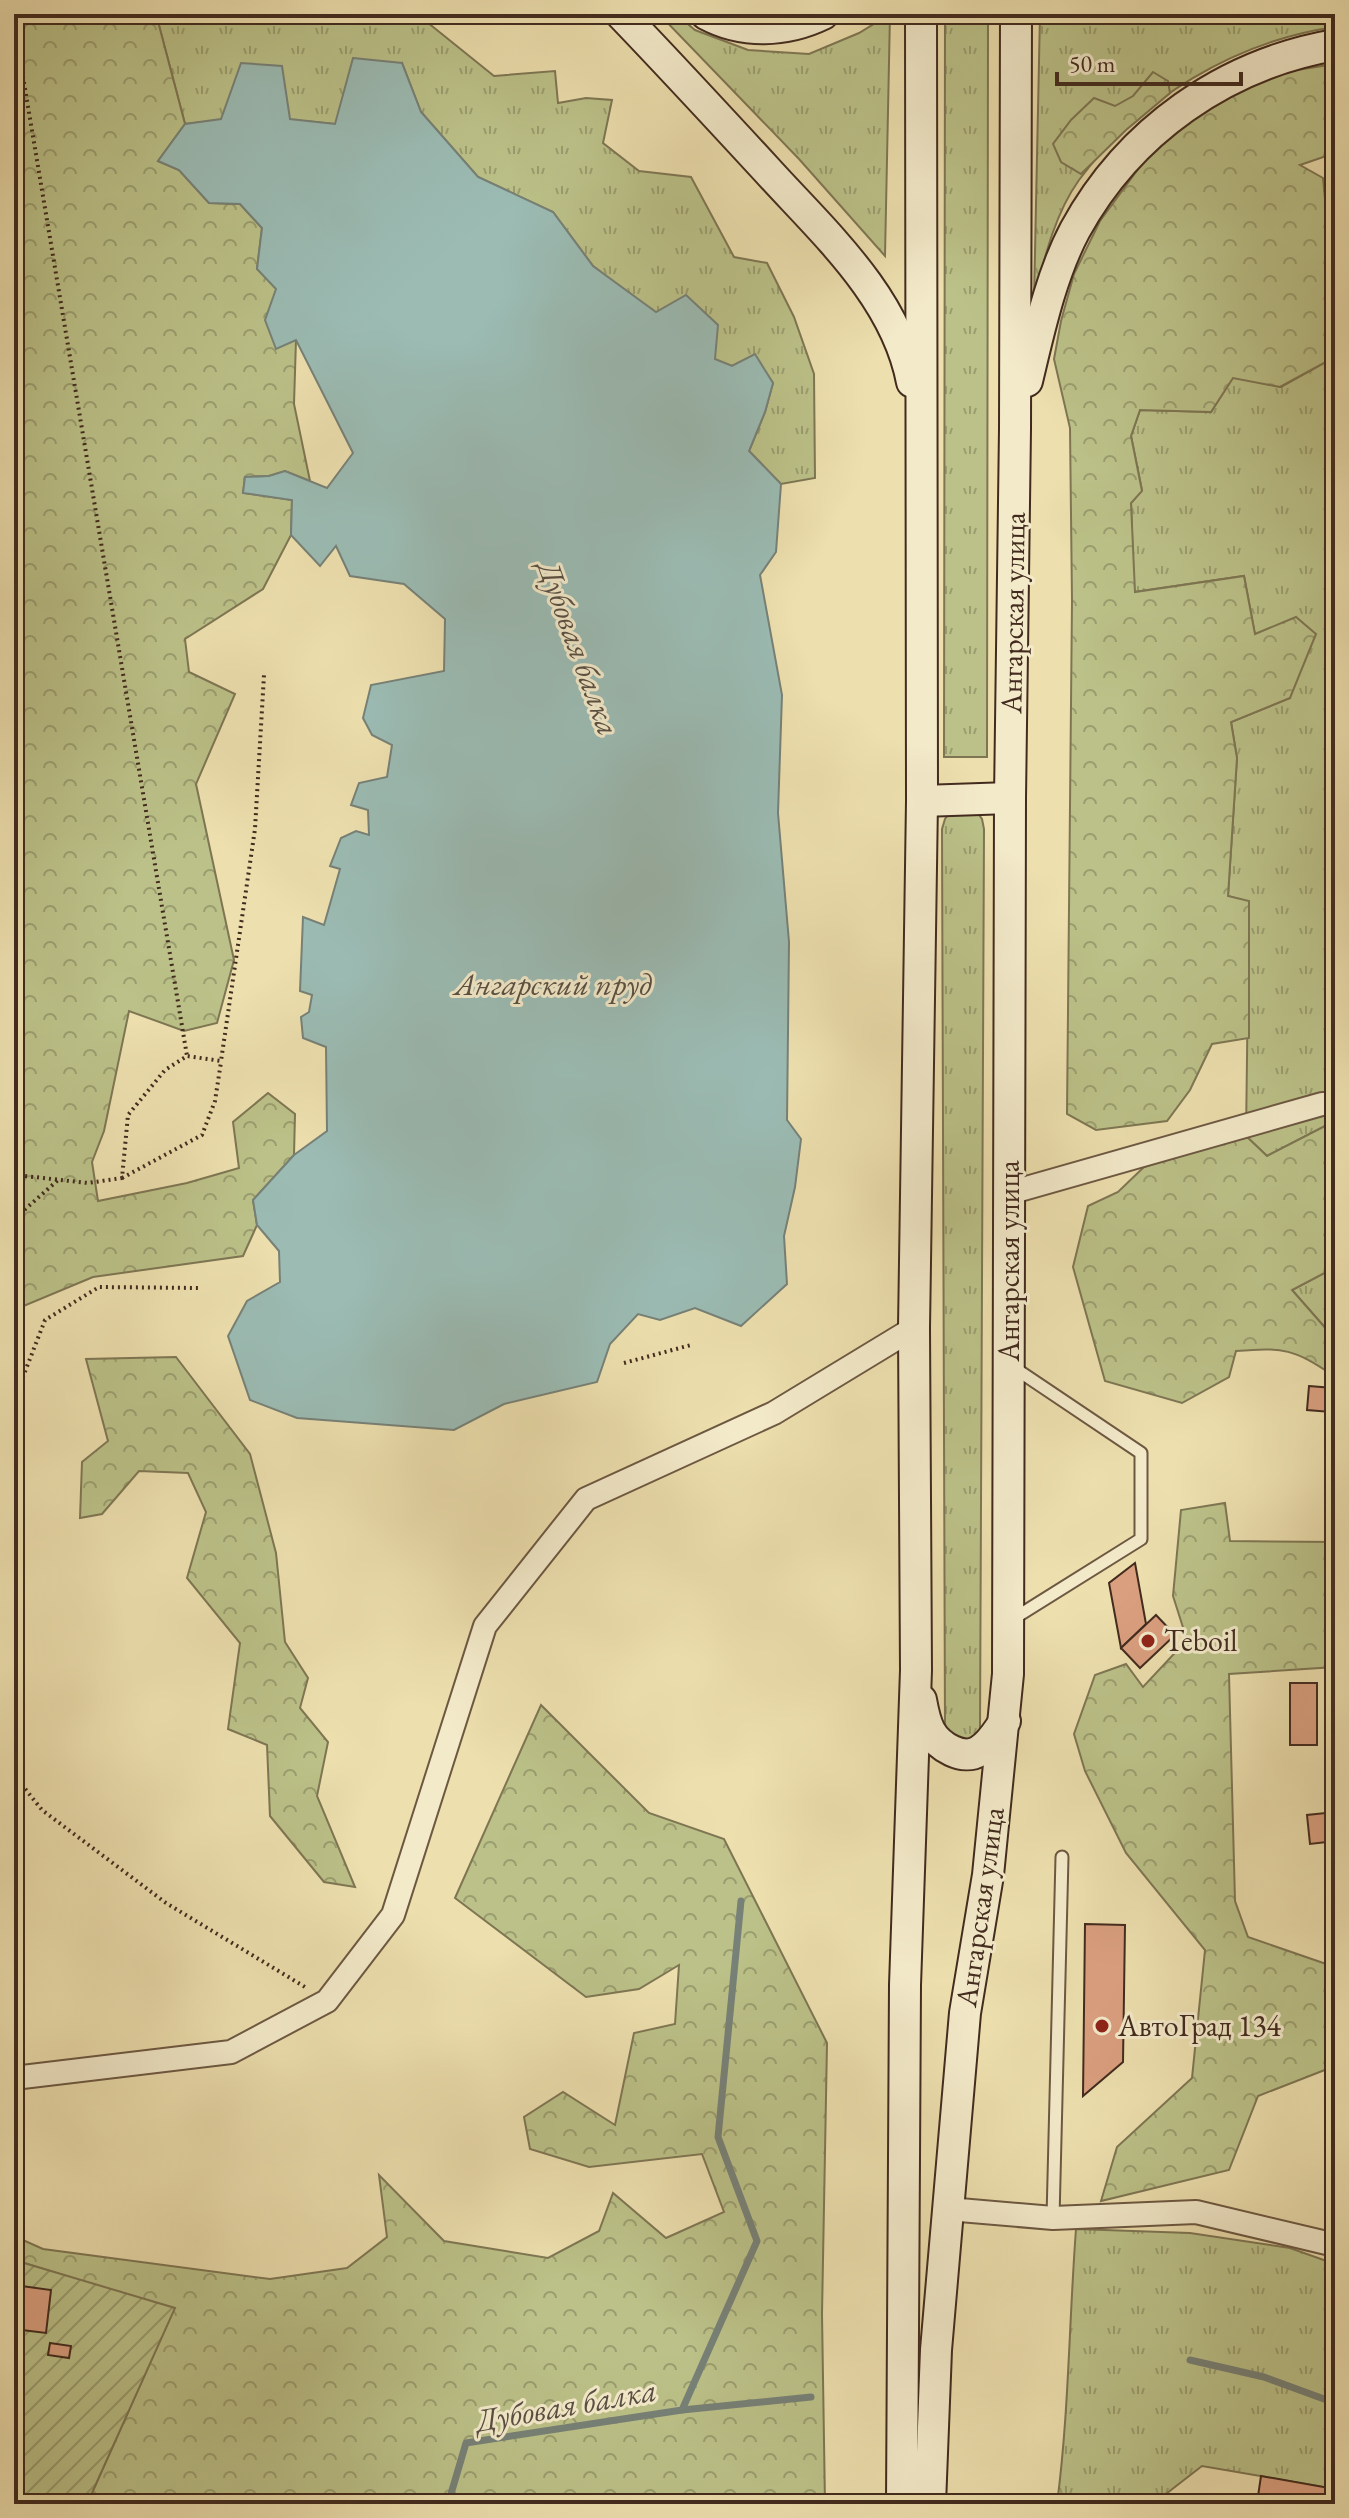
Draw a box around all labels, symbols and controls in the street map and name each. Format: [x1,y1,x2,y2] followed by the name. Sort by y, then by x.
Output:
[1057,36,1241,86] scale bar
[1069,48,1116,79] text: 50 m
[991,512,1034,715] street label: Ангарская улица
[527,552,630,741] water label: Дубовая балка
[452,963,652,1005] water label: Ангарский пруд
[989,1160,1028,1363] street label: Ангарская улица
[1164,1621,1238,1660] place label: Teboil
[1139,1632,1157,1650] marker: Teboil
[946,1804,1013,2010] street label: Ангарская улица
[1117,2006,1282,2045] place label: АвтоГрад 134
[1093,2017,1111,2035] marker: АвтоГрад 134
[469,2368,660,2442] water label: Дубовая балка

